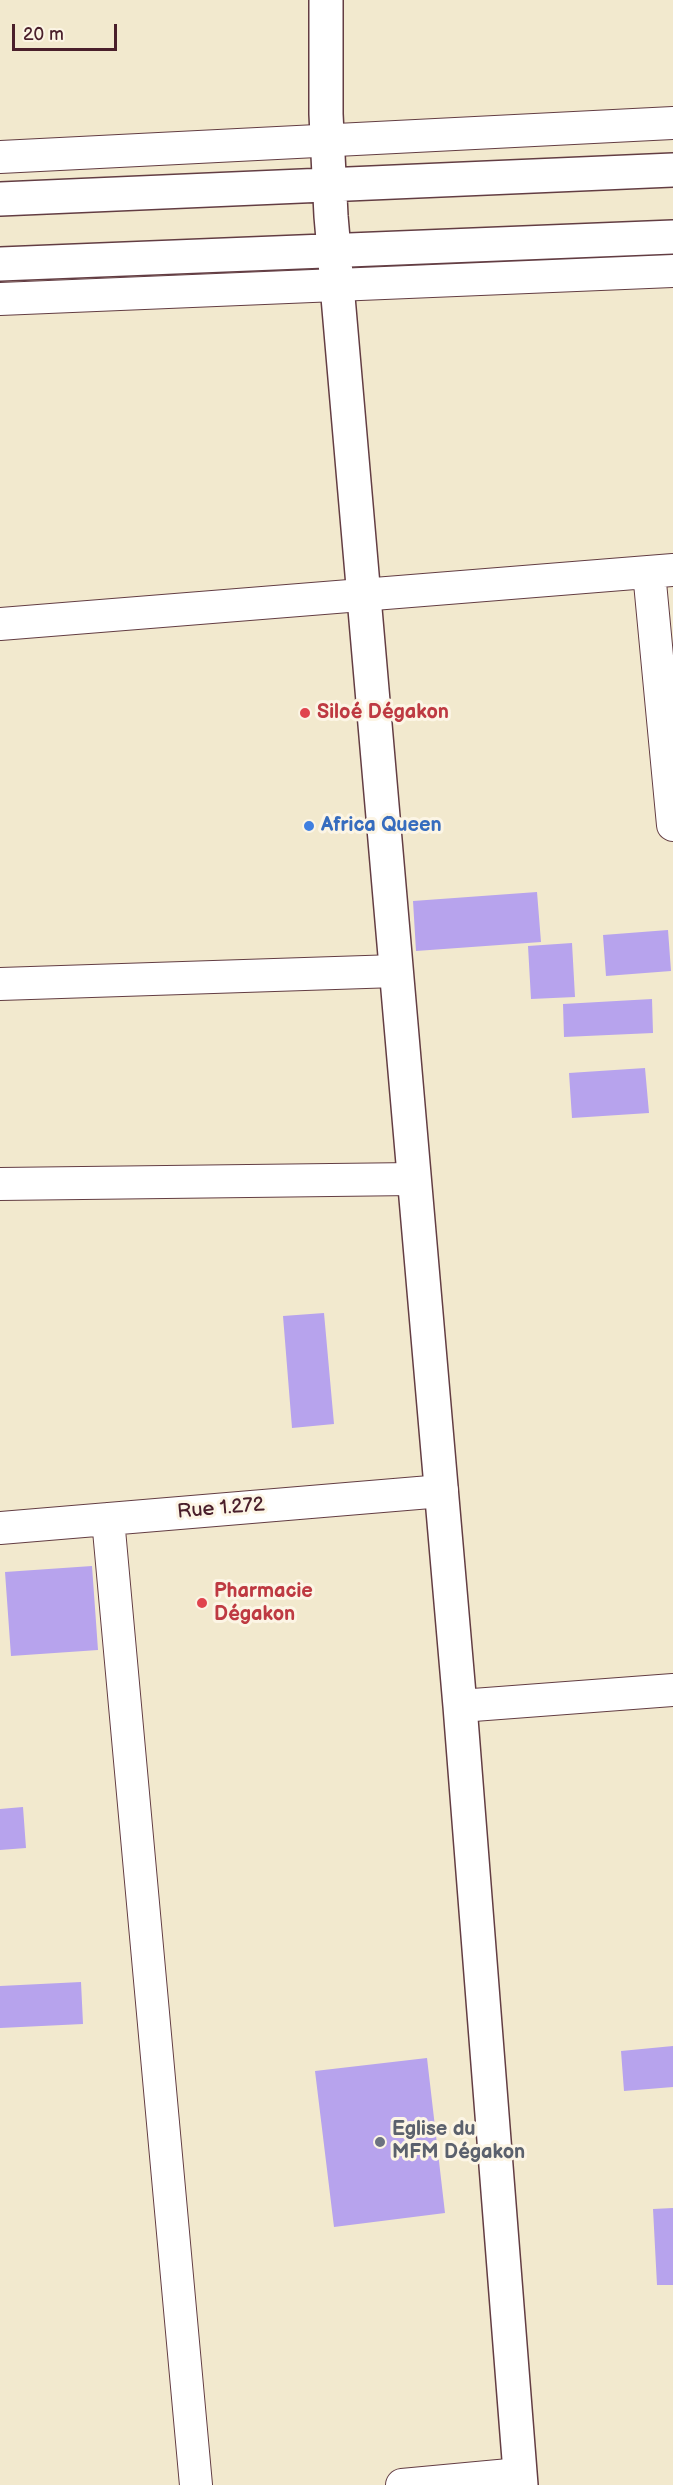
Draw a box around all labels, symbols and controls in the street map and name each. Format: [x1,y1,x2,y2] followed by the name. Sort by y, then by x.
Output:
[15,12,120,50] scale bar
[23,24,64,45] text: 20 m
[317,701,449,725] place label: Siloé Dégakon
[298,706,312,720] marker: Siloé Dégakon
[321,814,442,838] place label: Africa Queen
[302,819,316,833] marker: Africa Queen
[176,1493,266,1525] street label: Rue 1.272
[214,1580,313,1627] place label: Pharmacie Dégakon
[195,1596,209,1610] marker: Pharmacie Dégakon
[392,2118,525,2165] place label: Eglise du MFM Dégakon
[373,2135,387,2149] marker: Eglise du MFM Dégakon

